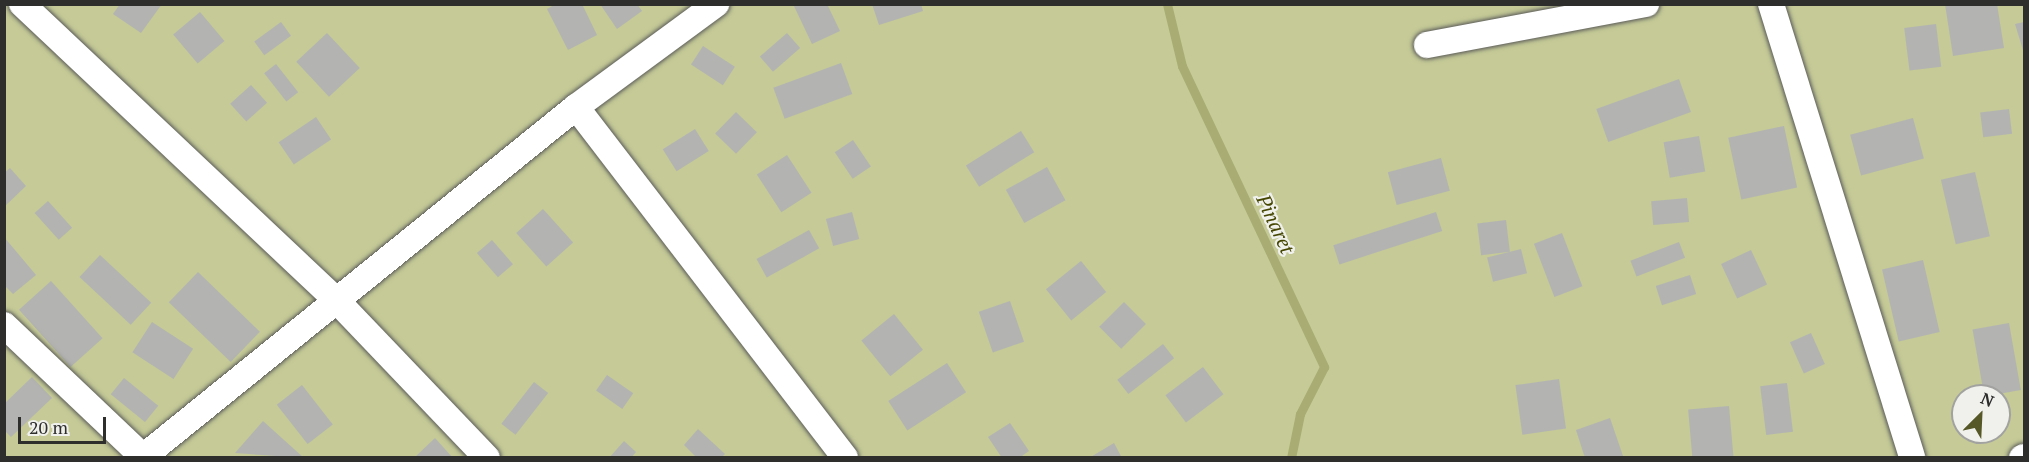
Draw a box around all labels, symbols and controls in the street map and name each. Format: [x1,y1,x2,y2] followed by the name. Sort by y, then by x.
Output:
[1252,191,1300,257] water label: Pinaret
[1951,384,2011,444] north arrow
[1977,387,1998,412] text: N
[21,405,110,443] scale bar
[29,415,68,439] text: 20 m

